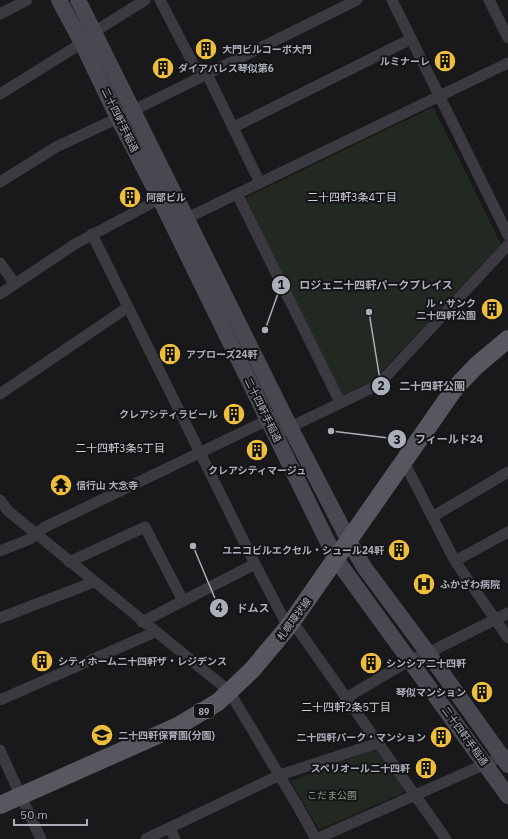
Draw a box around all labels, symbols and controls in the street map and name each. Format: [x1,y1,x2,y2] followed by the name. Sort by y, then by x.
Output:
[193,36,219,62] building icon: 大門ビルコーポ大門
[222,43,312,56] place label: 大門ビルコーポ大門
[432,48,458,74] building icon: ルミナーレ
[150,55,176,81] building icon: ダイアパレス琴似第6
[380,55,430,68] place label: ルミナーレ
[178,62,274,75] place label: ダイアパレス琴似第6
[99,86,141,154] street label: 二十四軒手稲通
[117,184,143,210] building icon: 阿部ビル
[307,190,397,204] district label: 二十四軒3条4丁目
[146,191,186,204] place label: 阿部ビル
[271,273,461,296] callout: ロジェ二十四軒パークプレイス
[277,277,285,292] text: 1
[299,278,453,292] text: ロジェ二十四軒パークプレイス
[479,296,505,322] building icon: ル・サンク 二十四軒公園
[416,297,476,322] place label: ル・サンク 二十四軒公園
[157,341,183,367] building icon: アプローズ24軒
[186,348,258,361] place label: アプローズ24軒
[371,375,473,398] callout: 二十四軒公園
[242,376,284,444] street label: 二十四軒手稲通
[377,378,385,393] text: 2
[399,379,465,393] text: 二十四軒公園
[221,401,247,427] building icon: クレアシティラビール
[119,408,218,421] place label: クレアシティラビール
[387,428,491,451] callout: フィールド24
[393,432,401,447] text: 3
[415,432,483,446] text: フィールド24
[244,437,270,463] building icon: クレアシティマージュ
[75,441,165,455] district label: 二十四軒3条5丁目
[208,464,306,477] place label: クレアシティマージュ
[48,472,74,498] temple icon: 信行山 大念寺
[76,479,138,492] place label: 信行山 大念寺
[386,537,412,563] building icon: ユニコビルエクセル・シュール24軒
[222,544,384,557] place label: ユニコビルエクセル・シュール24軒
[411,571,437,597] hospital icon: ふかざわ病院
[440,578,500,591] place label: ふかざわ病院
[274,595,314,643] street label: 札幌環状線
[209,597,278,620] callout: ドムス
[215,600,223,615] text: 4
[237,601,270,615] text: ドムス
[29,648,55,674] building icon: シティホーム二十四軒ザ・レジデンス
[358,650,384,676] building icon: シンシア二十四軒
[58,655,227,668] place label: シティホーム二十四軒ザ・レジデンス
[386,657,466,670] place label: シンシア二十四軒
[469,679,495,705] building icon: 琴似マンション
[396,686,466,699] place label: 琴似マンション
[301,700,391,714] district label: 二十四軒2条5丁目
[194,704,214,718] road number: 89
[439,704,491,768] street label: 二十四軒手稲通
[89,722,115,748] school or university icon: 二十四軒保育園(分園)
[428,724,454,750] building icon: 二十四軒パーク・マンション
[118,729,215,742] place label: 二十四軒保育園(分園)
[296,731,426,744] place label: 二十四軒パーク・マンション
[413,755,439,781] building icon: スペリオール二十四軒
[311,762,410,775] place label: スペリオール二十四軒
[307,789,357,802] park label: こだま公園
[14,801,87,827] scale bar
[20,807,48,822] text: 50 m

